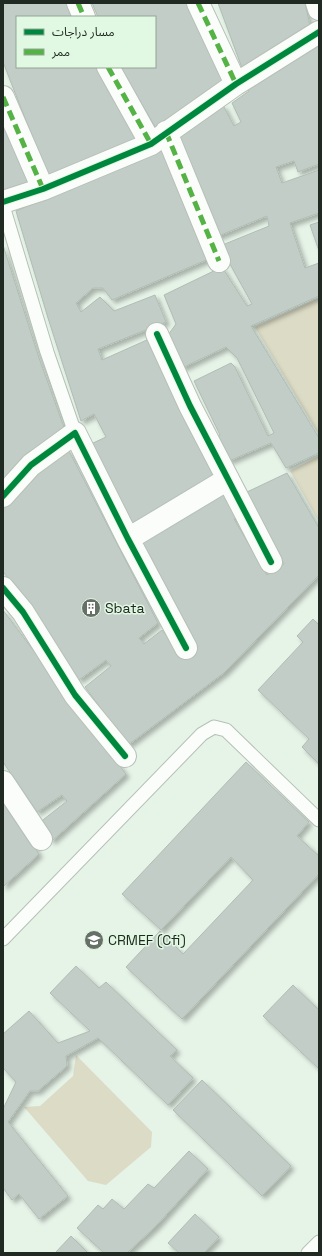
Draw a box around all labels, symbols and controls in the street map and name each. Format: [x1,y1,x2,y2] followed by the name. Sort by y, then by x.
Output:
[16,16,156,68] legend
[52,24,115,40] text: مسار دراجات
[51,44,70,60] text: ممر
[80,597,102,619] building icon: Sbata
[105,599,145,617] place label: Sbata
[83,929,105,951] school or university icon: CRMEF (Cfi)
[108,931,186,949] place label: CRMEF (Cfi)

